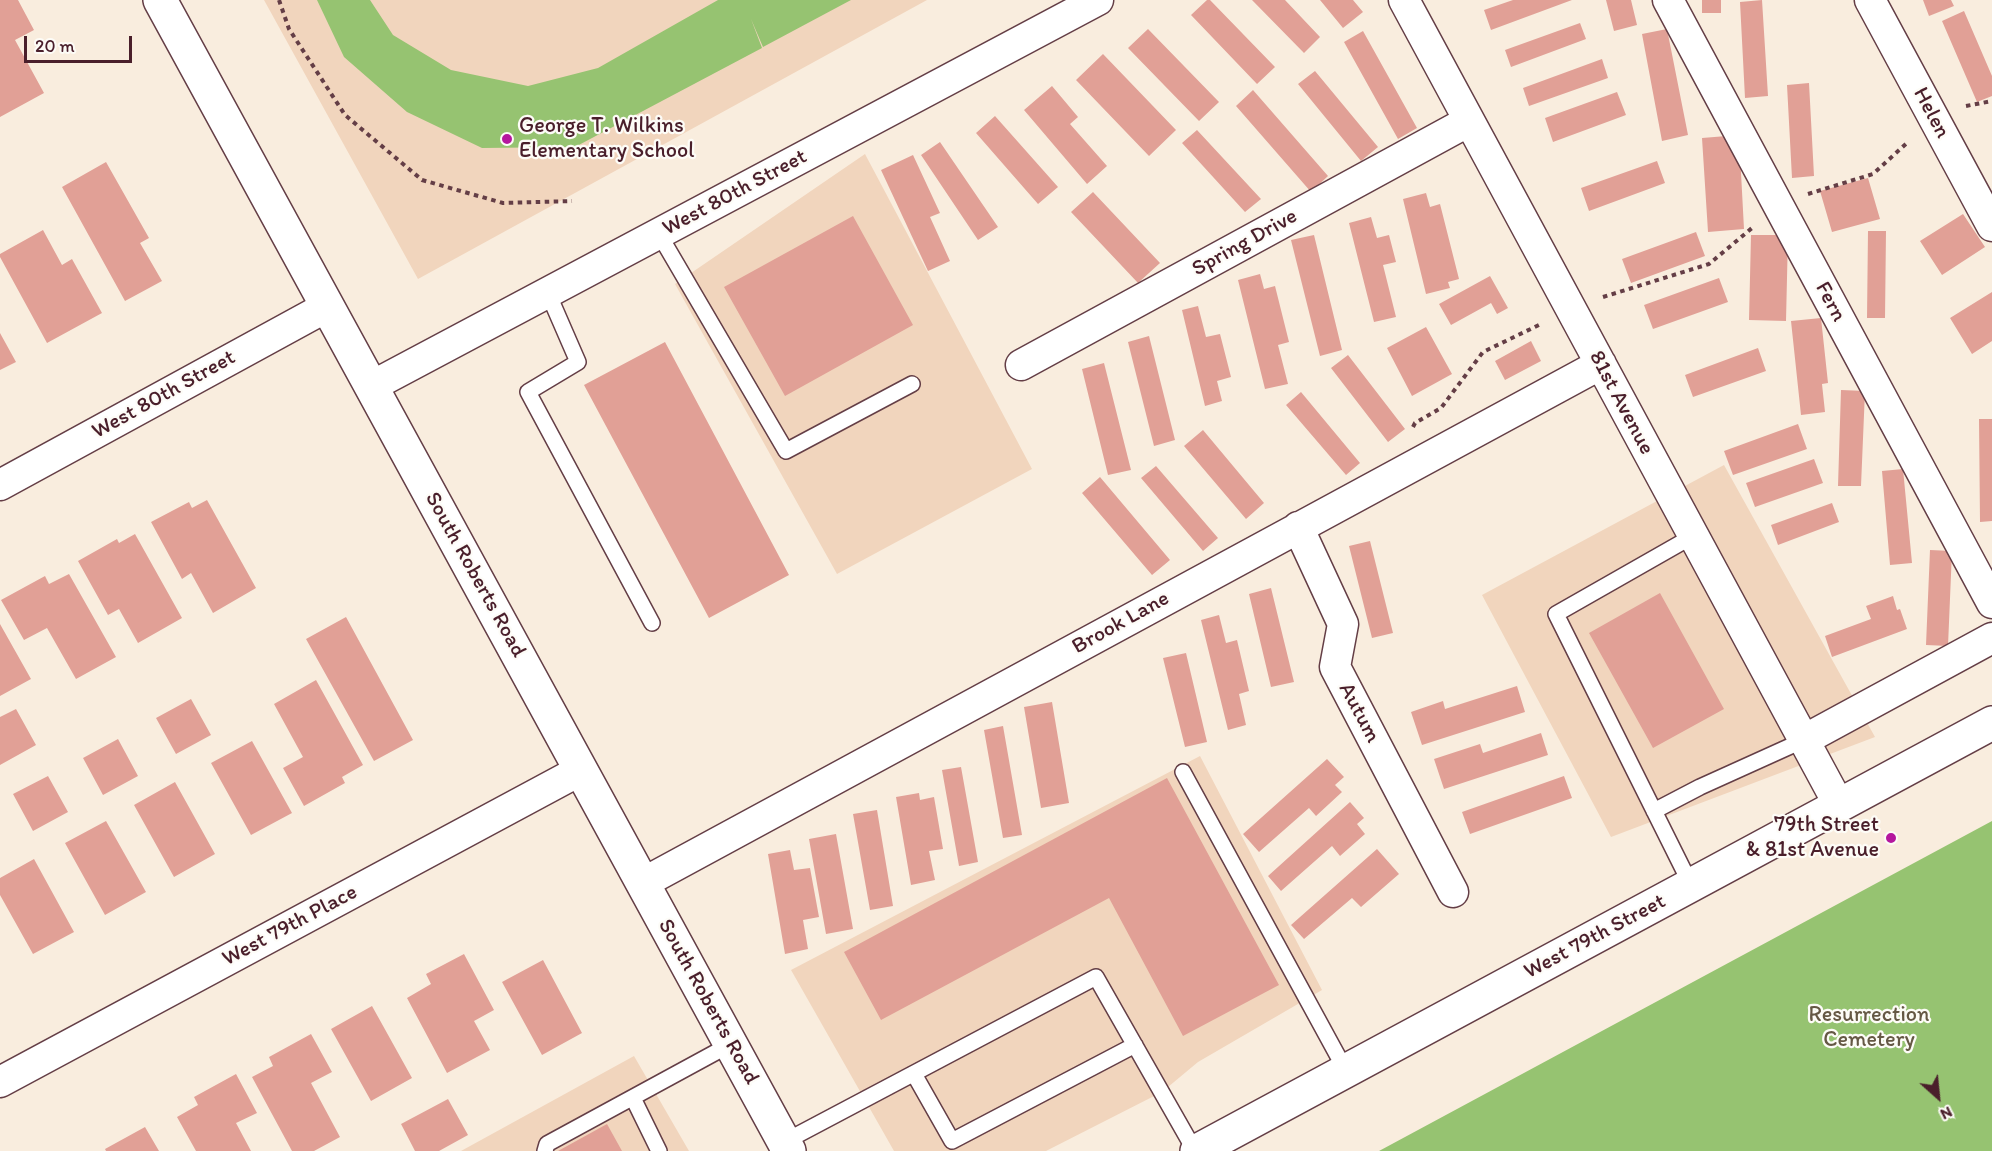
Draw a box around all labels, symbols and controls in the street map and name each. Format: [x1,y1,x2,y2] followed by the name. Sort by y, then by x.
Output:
[27,24,135,62] scale bar
[35,35,75,57] text: 20 m
[1907,83,1955,143] street label: Helen
[519,113,694,164] place label: George T. Wilkins Elementary School
[500,132,514,146] marker: George T. Wilkins Elementary School
[658,144,812,242] street label: West 80th Street
[1188,203,1302,283] street label: Spring Drive
[1809,277,1851,327] street label: Fern
[88,345,240,445] street label: West 80th Street
[1583,346,1659,460] street label: 81st Avenue
[419,488,531,662] street label: South Roberts Road
[1068,586,1174,660] street label: Brook Lane
[1332,679,1386,747] street label: Autum
[1746,812,1879,864] place label: 79th Street & 81st Avenue
[1884,831,1898,845] marker: 79th Street & 81st Avenue
[218,879,362,973] street label: West 79th Place
[1520,889,1670,985] street label: West 79th Street
[652,915,764,1089] street label: South Roberts Road
[1809,1002,1929,1054] park label: Resurrection Cemetery
[1908,1067,1968,1127] north arrow
[1937,1103,1956,1124] text: N

